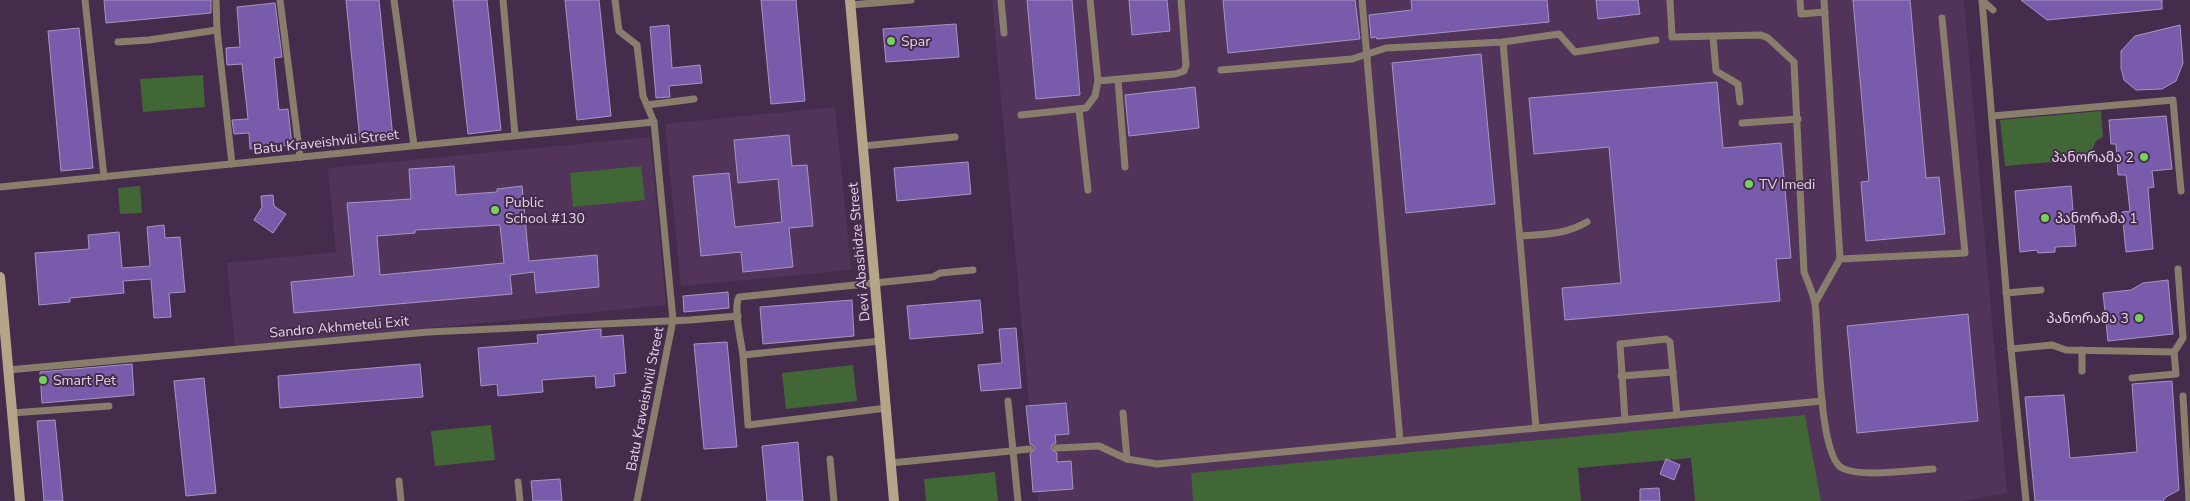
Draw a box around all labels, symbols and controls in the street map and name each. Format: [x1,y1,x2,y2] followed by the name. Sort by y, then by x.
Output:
[901,32,930,51] place label: Spar
[885,35,897,47] marker: Spar
[252,125,400,159] street label: Batu Kraveishvili Street
[2051,148,2134,167] place label: პანორამა 2
[2138,151,2150,163] marker: პანორამა 2
[1759,175,1815,194] place label: TV Imedi
[1743,178,1755,190] marker: TV Imedi
[843,182,875,322] street label: Devi Abashidze Street
[505,193,585,228] place label: Public School #130
[489,204,501,216] marker: Public School #130
[2055,209,2138,228] place label: პანორამა 1
[2039,212,2051,224] marker: პანორამა 1
[2046,309,2129,328] place label: პანორამა 3
[268,311,410,343] street label: Sandro Akhmeteli Exit
[2133,312,2145,324] marker: პანორამა 3
[622,325,668,473] street label: Batu Kraveishvili Street
[53,371,116,390] place label: Smart Pet
[37,374,49,386] marker: Smart Pet

